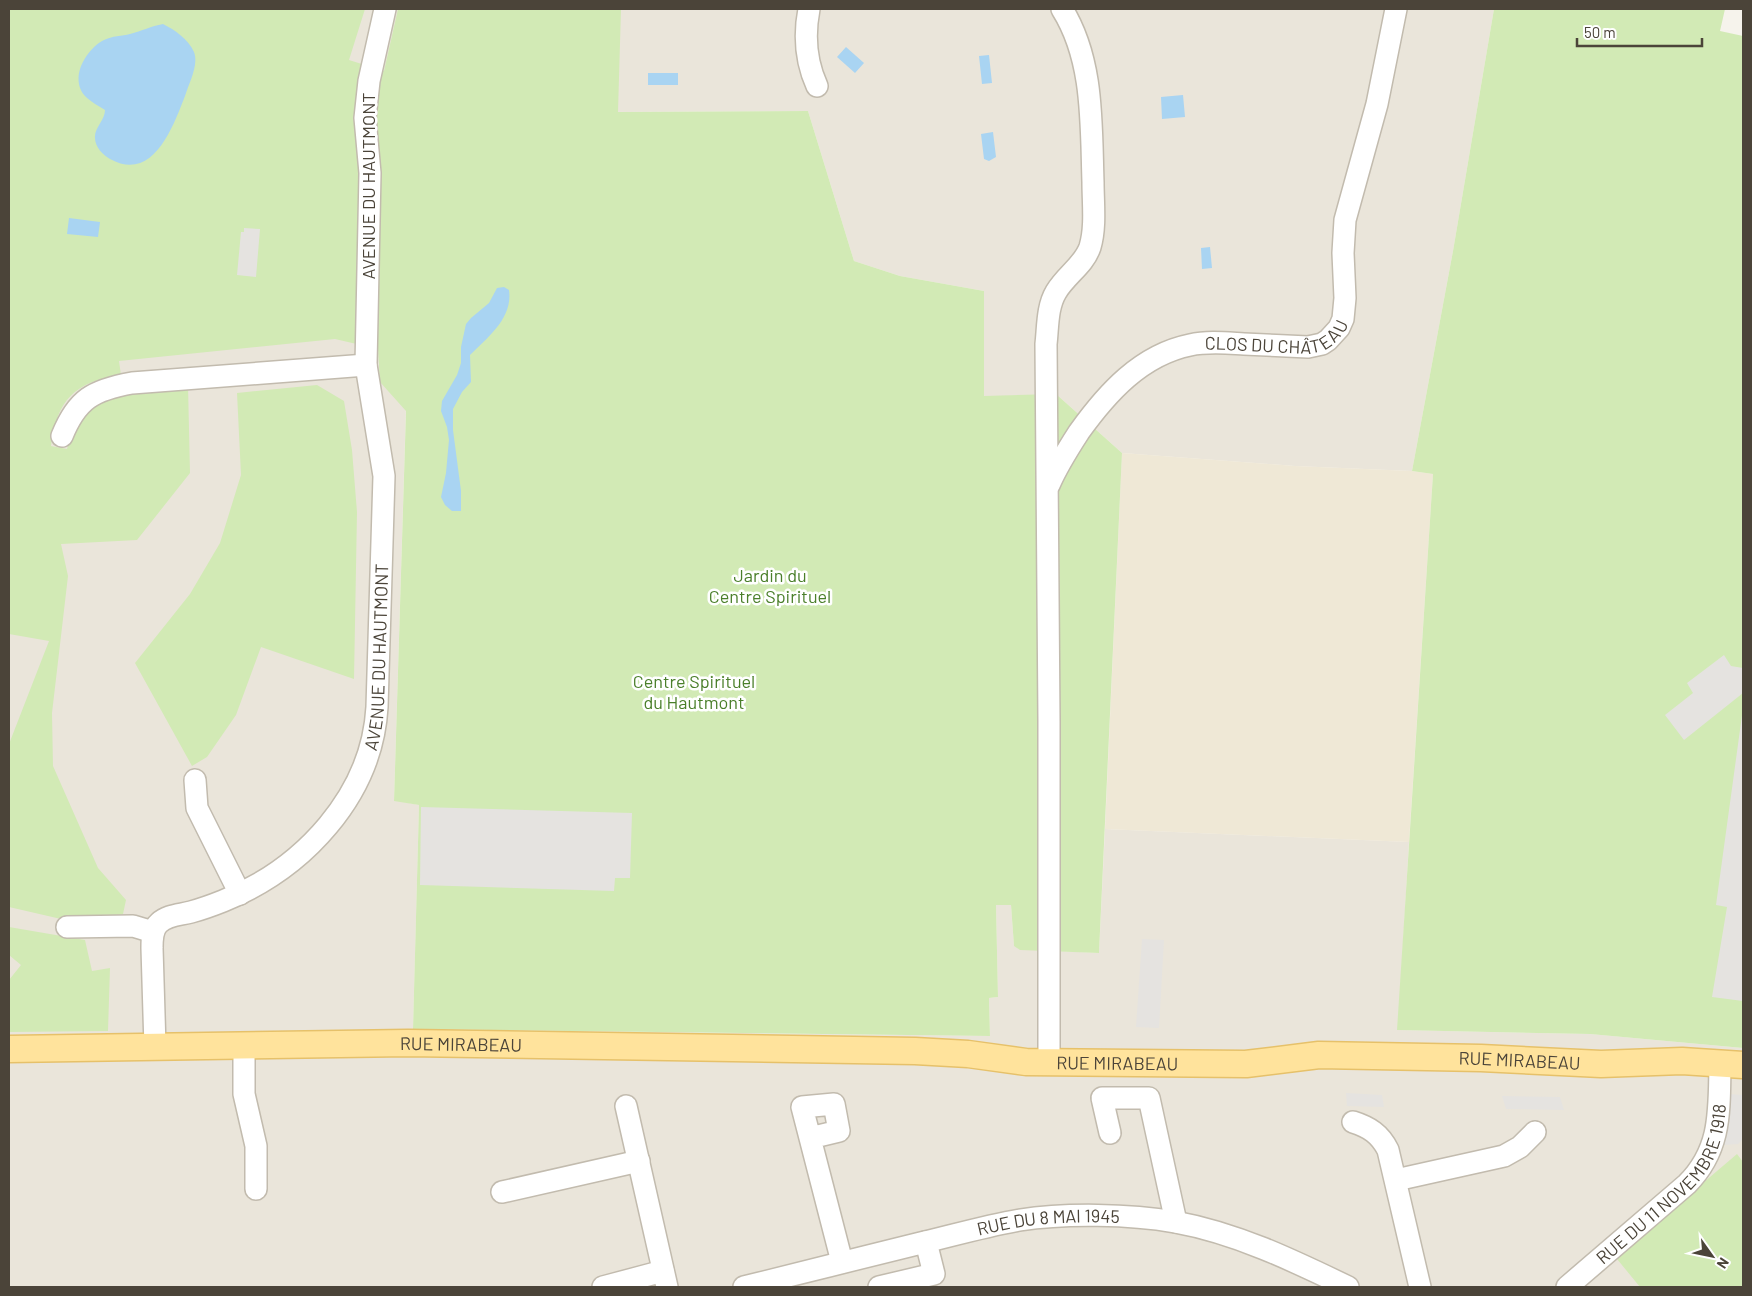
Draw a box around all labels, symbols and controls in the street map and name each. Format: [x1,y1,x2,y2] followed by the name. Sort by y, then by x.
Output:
[1577,15,1702,47] scale bar
[1584,23,1616,41] text: 50 m
[357,92,379,280] street label: AVENUE DU HAUTMONT
[1205,316,1352,358] street label: CLOS DU CHÂTEAU
[359,563,392,753] street label: AVENUE DU HAUTMONT
[709,564,831,607] park label: Jardin du Centre Spirituel
[633,670,755,713] park label: Centre Spirituel du Hautmont
[400,1032,522,1056] street label: RUE MIRABEAU
[1458,1047,1581,1074] street label: RUE MIRABEAU
[1056,1051,1178,1074] street label: RUE MIRABEAU
[1585,1093,1725,1269] street label: RUE DU 11 NOVEMBRE 1918
[975,1204,1120,1240] street label: RUE DU 8 MAI 1945
[1687,1231,1737,1281] north arrow

